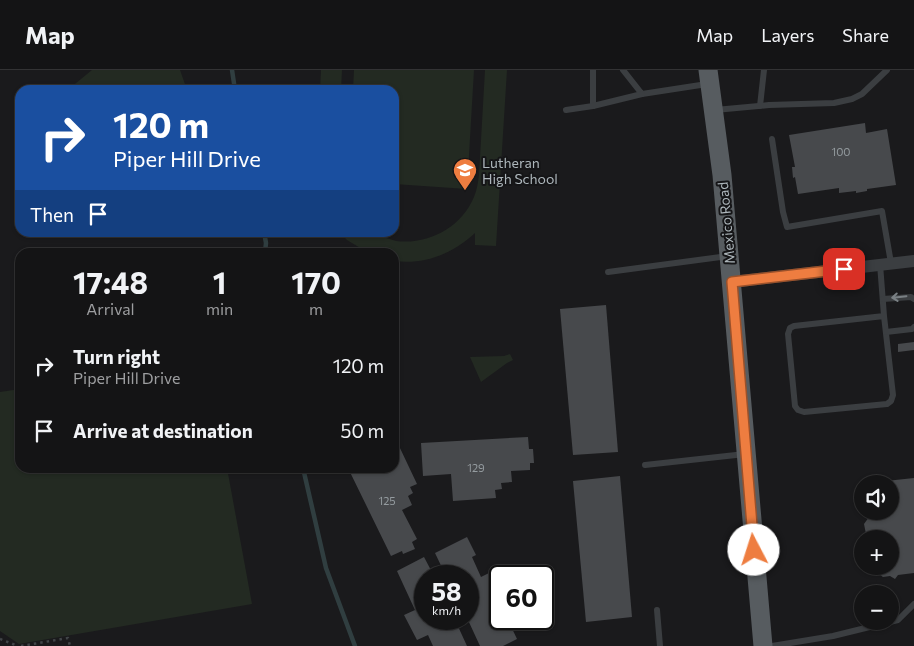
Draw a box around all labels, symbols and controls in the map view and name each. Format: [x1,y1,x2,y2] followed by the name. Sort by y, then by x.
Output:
[25,20,75,49] text: Map
[696,24,733,46] text: Map
[761,24,814,46] text: Layers
[842,24,889,46] text: Share
[113,102,209,145] text: 120 m
[30,105,95,170] icon: right
[113,145,261,172] text: Piper Hill Drive
[831,145,851,158] house number: 100
[482,154,558,187] place label: Lutheran High School
[452,157,478,191] school or university icon: Lutheran High School
[714,181,738,265] street label: Mexico Road
[84,200,112,228] icon: arrive
[30,203,74,226] text: Then
[823,248,865,290] pin
[830,255,858,283] icon: arrive
[73,263,148,300] text: 17:48
[213,263,226,300] text: 1
[291,263,341,300] text: 170
[891,292,907,302] one-way arrow
[86,299,135,318] text: Arrival
[206,299,233,318] text: min
[309,299,323,318] text: m
[73,345,160,368] text: Turn right
[30,352,58,380] icon: right
[333,354,384,377] text: 120 m
[73,368,180,387] text: Piper Hill Drive
[30,417,58,445] icon: arrive
[73,419,253,442] text: Arrive at destination
[340,419,384,442] text: 50 m
[467,461,485,474] house number: 129
[854,475,899,630] map controls
[854,475,899,520] button: sound
[378,494,396,507] house number: 125
[727,523,779,575] position arrow
[854,530,899,575] button: +
[489,565,554,630] speed limit sign: 60
[431,576,462,606] text: 58
[854,585,899,630] button: −
[432,603,461,617] text: km/h

